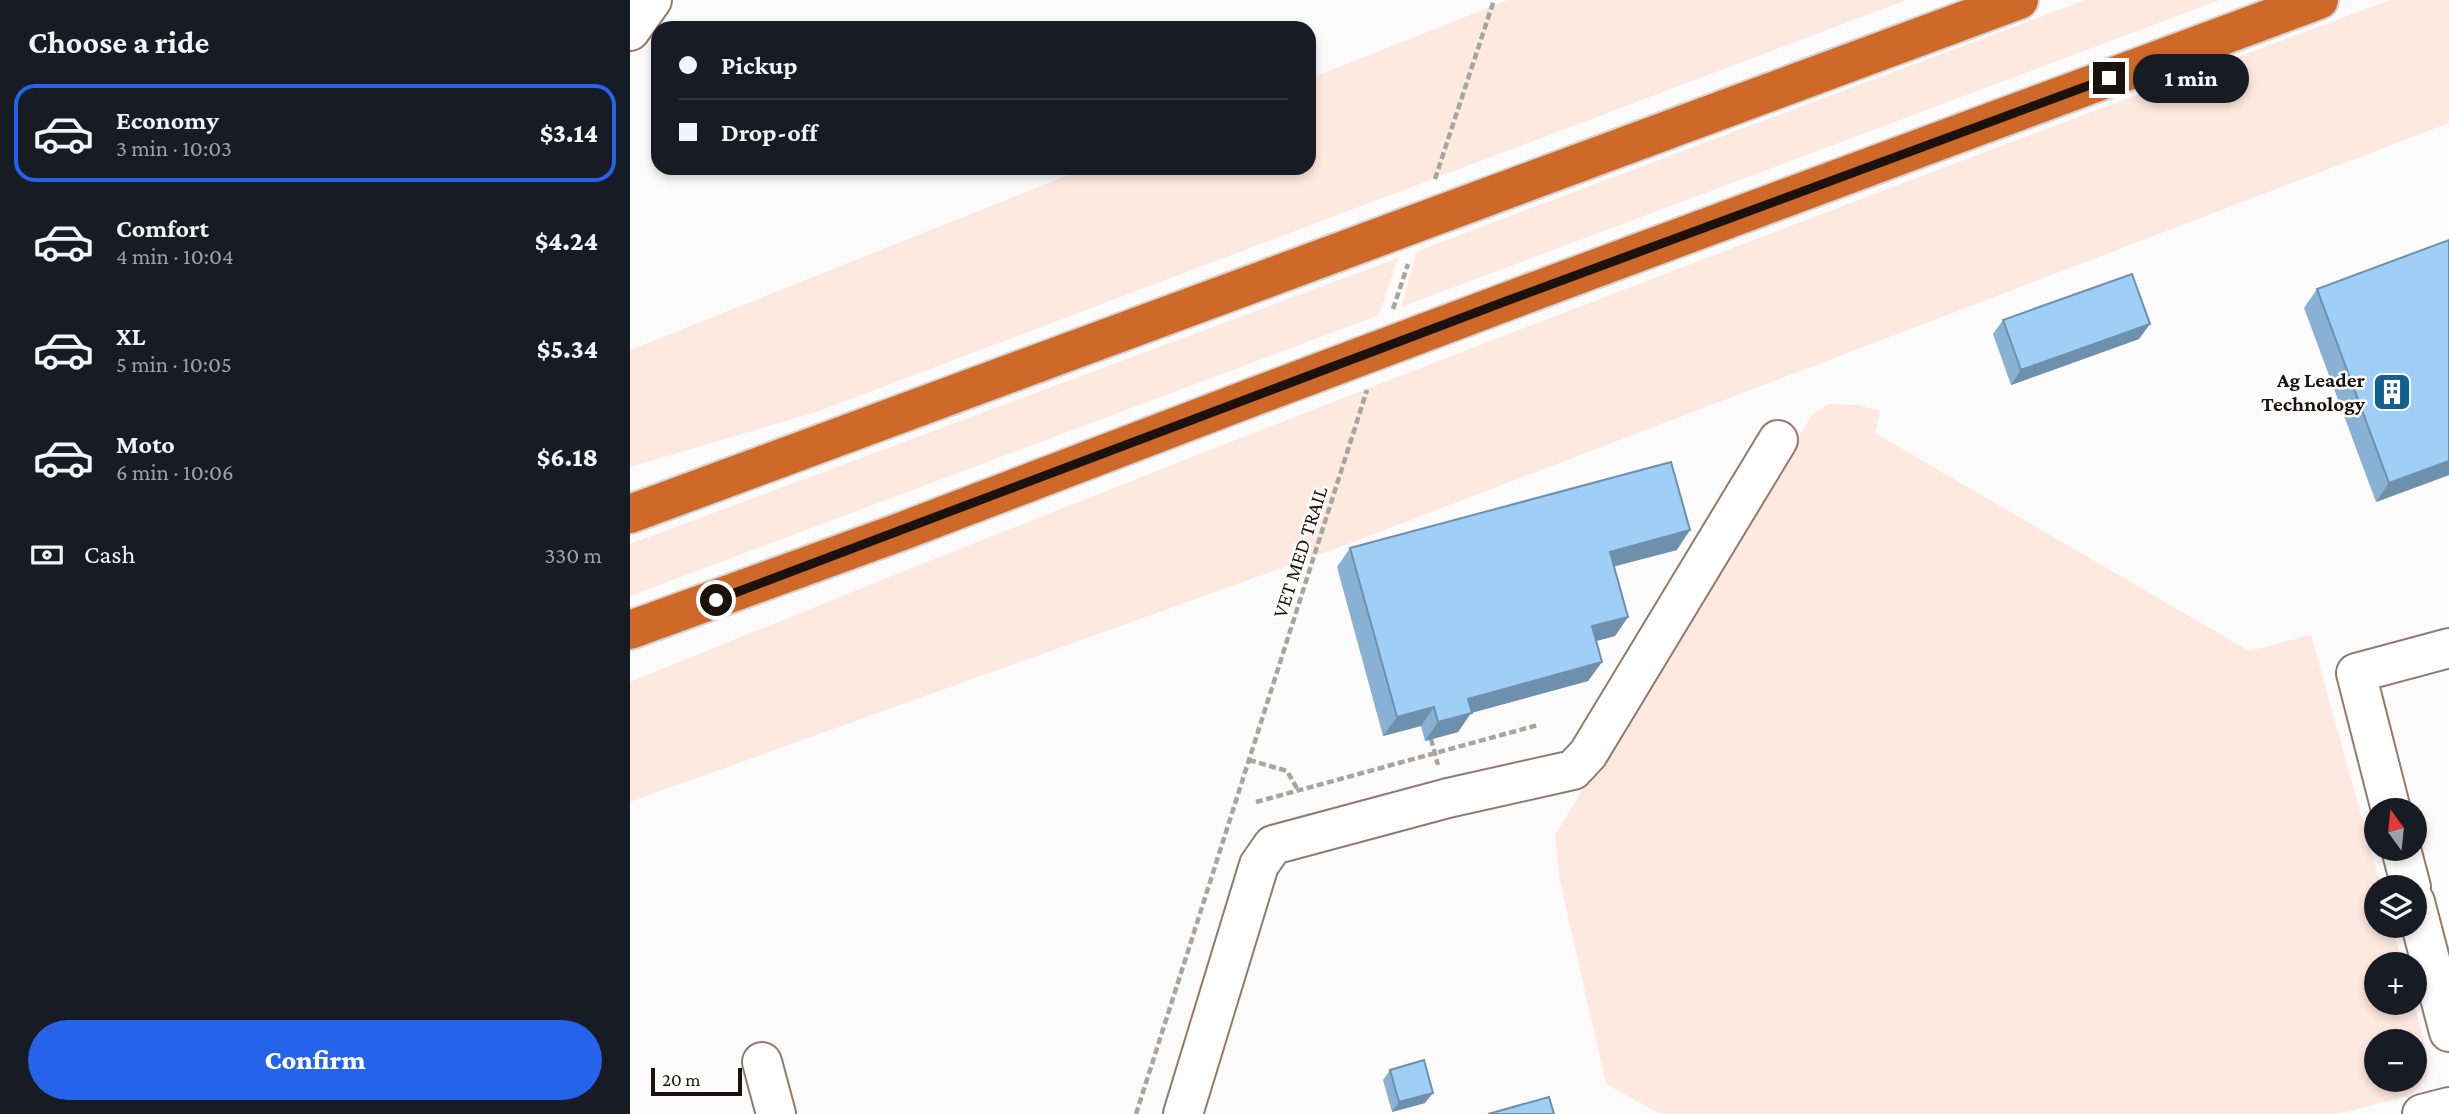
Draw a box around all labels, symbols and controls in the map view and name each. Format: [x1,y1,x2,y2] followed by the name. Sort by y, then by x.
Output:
[28,24,209,60] text: Choose a ride
[721,51,798,80] text: Pickup
[2134,54,2249,102] callout: 1 min
[2093,62,2125,94] route end
[2164,65,2218,91] text: 1 min
[32,102,95,165] icon: car
[116,106,219,135] text: Economy
[721,118,818,147] text: Drop-off
[540,119,598,148] text: $3.14
[116,135,232,161] text: 3 min · 10:03
[32,210,95,273] icon: car
[116,214,209,243] text: Comfort
[535,227,598,256] text: $4.24
[116,243,234,269] text: 4 min · 10:04
[32,318,95,381] icon: car
[116,322,145,351] text: XL
[537,335,598,364] text: $5.34
[116,351,232,377] text: 5 min · 10:05
[2261,368,2366,416] place label: Ag Leader Technology
[2371,371,2413,413] building icon: Ag Leader Technology
[32,426,95,489] icon: car
[116,430,175,459] text: Moto
[537,443,598,472] text: $6.18
[116,459,234,485] text: 6 min · 10:06
[1267,483,1333,621] street label: VET MED TRAIL
[28,536,66,574] icon: cash
[84,540,135,569] text: Cash
[544,542,602,568] text: 330 m
[700,584,732,616] route start
[2364,798,2427,861] north arrow
[2364,798,2427,1092] map controls
[2364,875,2427,938] button: layers
[2364,952,2427,1015] button: +
[28,1020,602,1100] button: Confirm
[2364,1029,2427,1092] button: −
[651,1065,742,1097] scale bar
[662,1069,701,1090] text: 20 m

